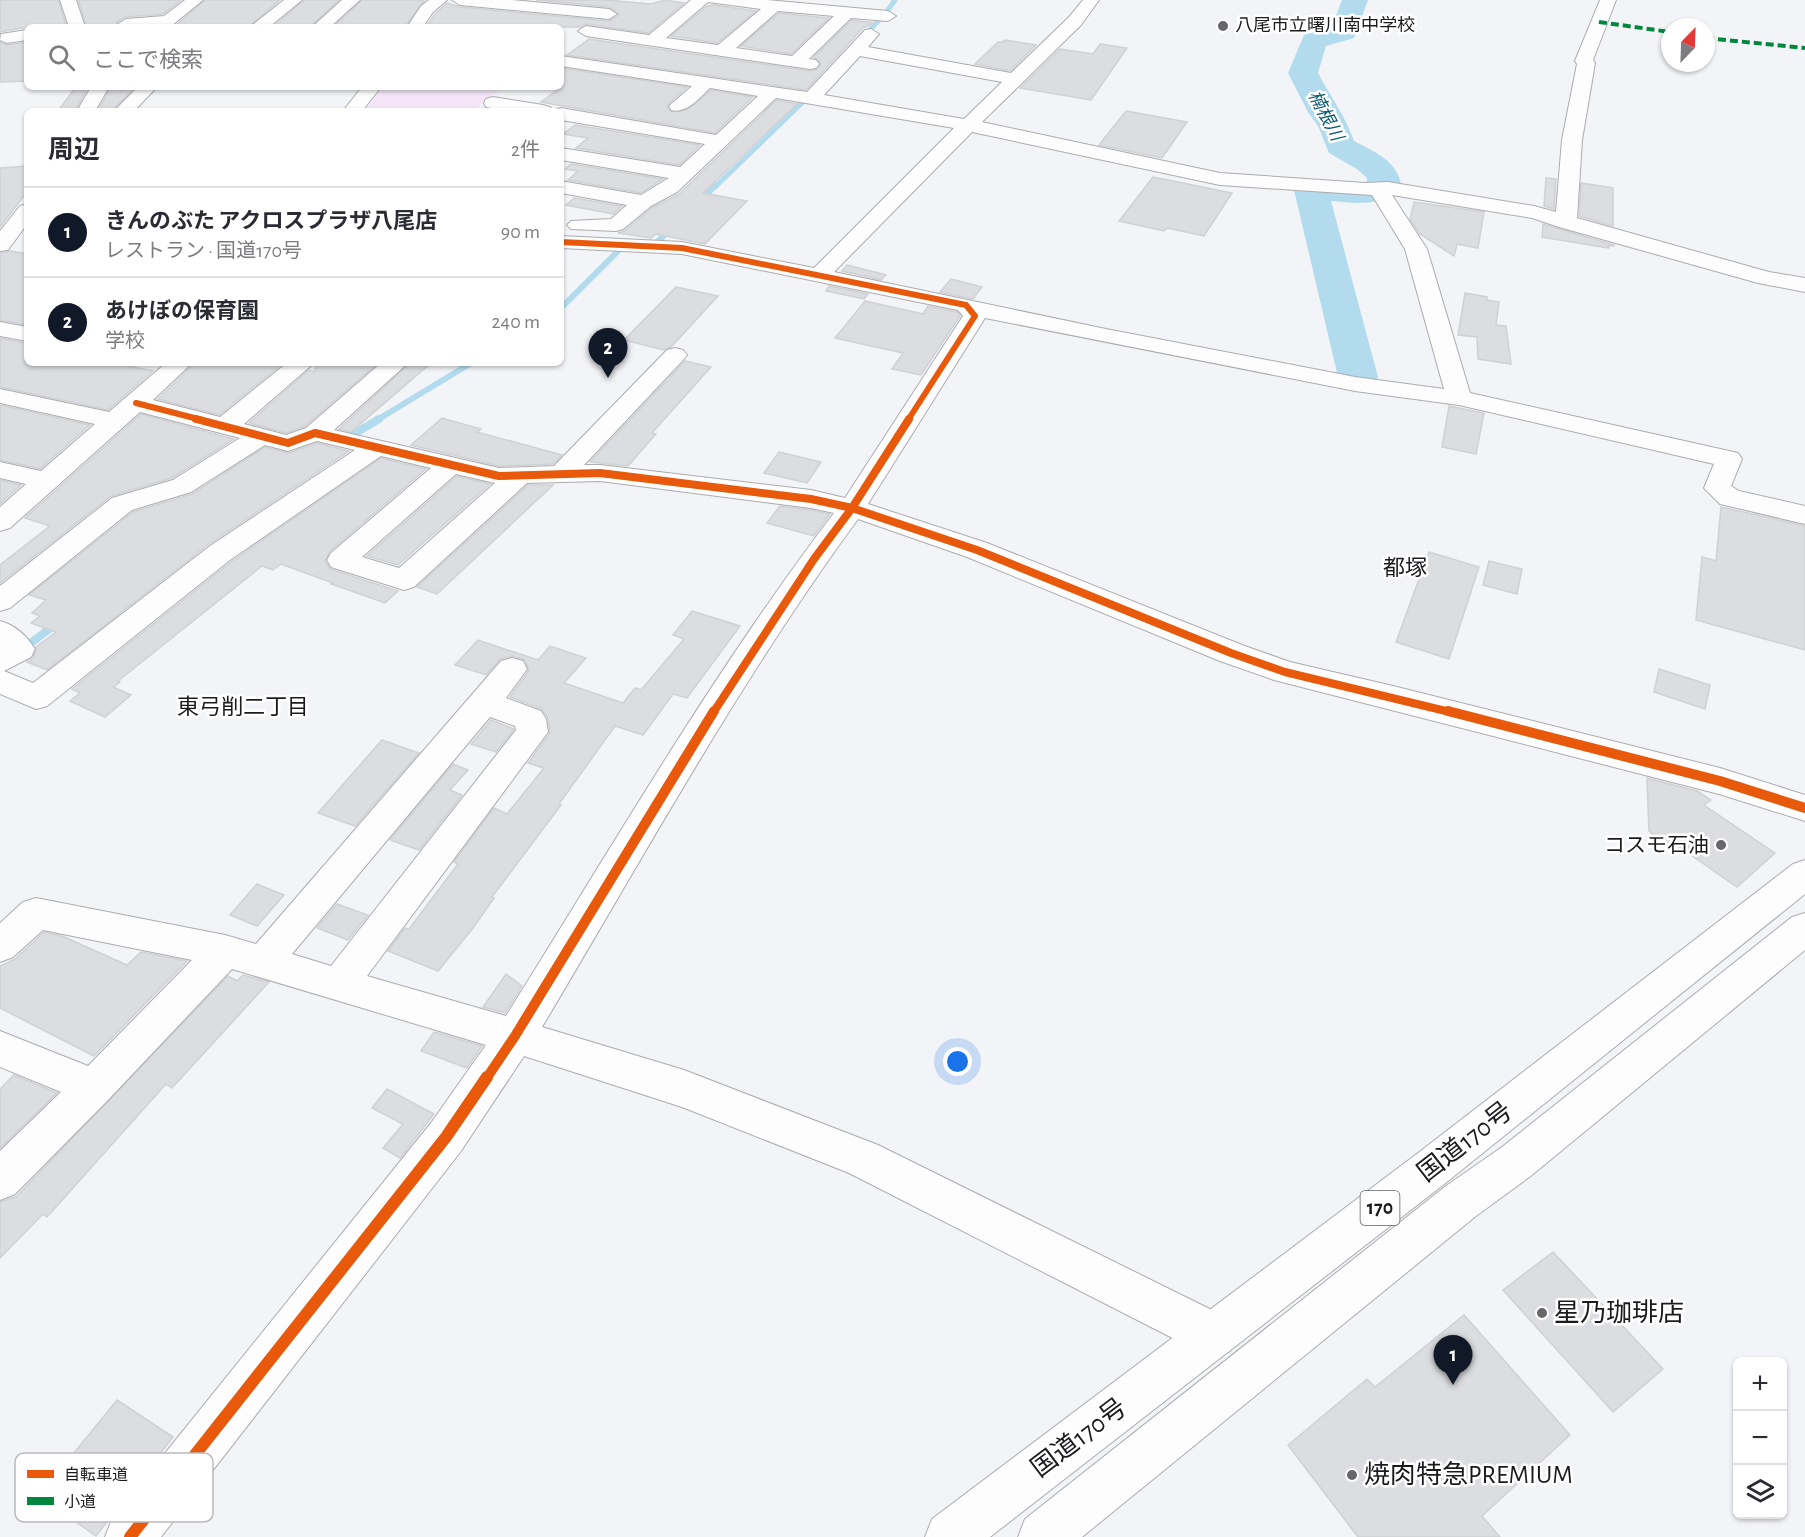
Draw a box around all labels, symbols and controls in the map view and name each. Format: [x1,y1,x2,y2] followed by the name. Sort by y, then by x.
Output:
[1235,15,1415,35] place label: 八尾市立曙川南中学校
[1661,18,1715,72] north arrow
[1216,19,1230,33] marker: 八尾市立曙川南中学校
[24,24,564,90] search box
[45,41,78,74] icon: search
[93,49,203,71] text: ここで検索
[1304,87,1348,146] water label: 楠根川
[48,137,100,163] text: 周辺
[511,140,540,160] text: 2件
[105,210,437,232] text: きんのぶた アクロスプラザ八尾店
[64,222,71,242] text: 1
[501,222,540,242] text: 90 m
[105,241,302,261] text: レストラン · 国道170号
[105,300,259,322] text: あけぼの保育園
[63,312,72,332] text: 2
[491,312,540,332] text: 240 m
[588,328,628,378] pin: 2
[105,331,145,351] text: 学校
[1383,556,1427,579] district label: 都塚
[177,695,309,718] district label: 東弓削二丁目
[1604,834,1709,856] place label: コスモ石油
[1714,838,1728,852] marker: コスモ石油
[943,1047,972,1076] your location
[1412,1097,1517,1187] street label: 国道170号
[1360,1191,1400,1225] road number: 170
[1554,1299,1684,1326] place label: 星乃珈琲店
[1535,1306,1549,1320] marker: 星乃珈琲店
[1434,1336,1472,1385] pin: 1
[1733,1357,1787,1519] map controls
[1733,1357,1787,1411] button: +
[1026,1393,1131,1482] street label: 国道170号
[1733,1411,1787,1465] button: −
[15,1453,213,1522] legend
[1364,1461,1573,1488] place label: 焼肉特急PREMIUM
[1733,1465,1787,1519] button: layers
[64,1466,128,1483] text: 自転車道
[1345,1468,1359,1482] marker: 焼肉特急PREMIUM
[64,1493,96,1510] text: 小道

